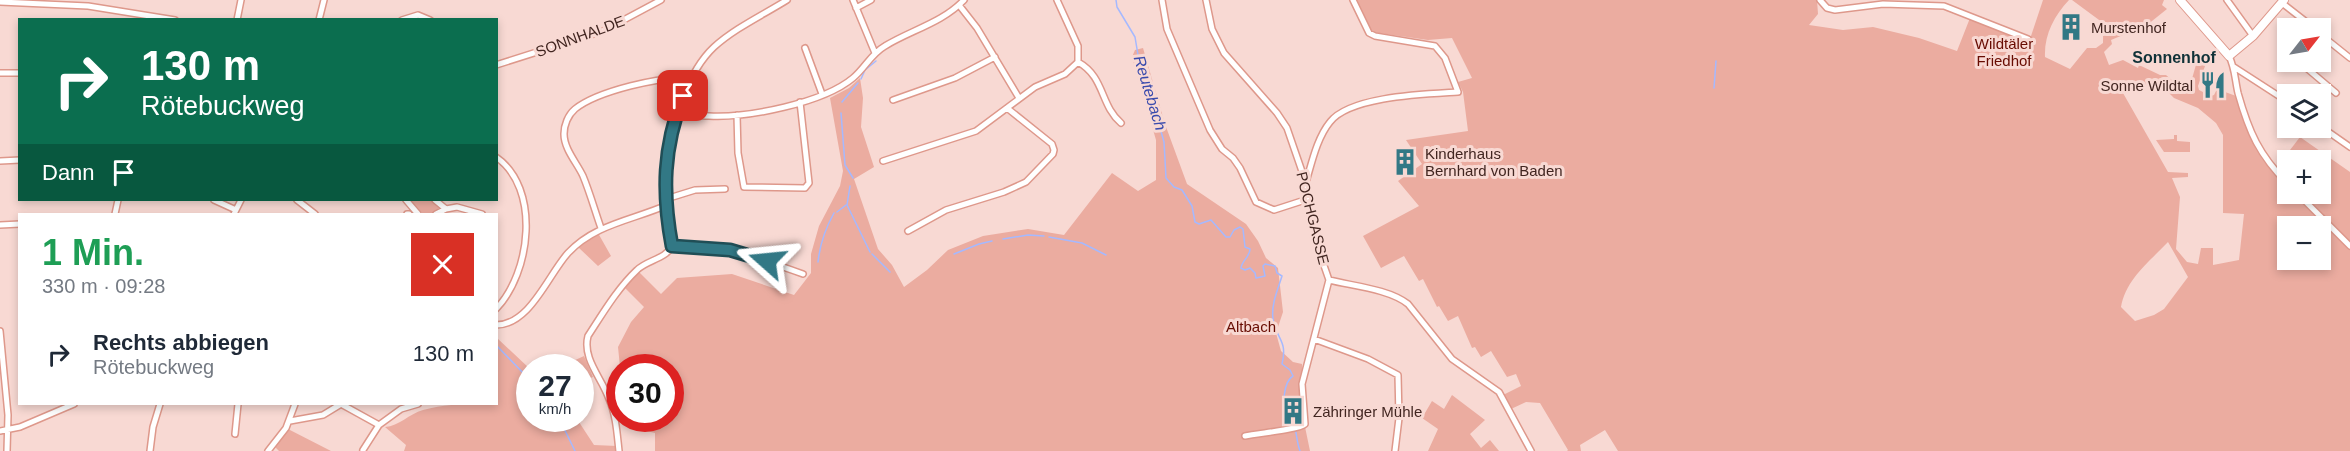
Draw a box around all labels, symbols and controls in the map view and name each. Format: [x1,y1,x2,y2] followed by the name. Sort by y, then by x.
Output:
[533,12,627,60] street label: SONNHALDE
[2056,12,2086,42] building icon: Murstenhof
[2277,18,2331,72] north arrow
[2277,18,2331,270] map controls
[2091,19,2167,36] place label: Murstenhof
[1975,35,2033,69] park label: Wildtäler Friedhof
[42,42,120,120] icon: right
[141,42,260,89] text: 130 m
[2132,49,2216,66] district label: Sonnenhof
[1131,54,1169,133] water label: Reutebach
[657,70,708,121] pin
[2198,70,2228,100] restaurant icon: Sonne Wildtal
[2100,77,2193,94] place label: Sonne Wildtal
[666,79,699,112] icon: arrive
[2277,84,2331,138] button: layers
[141,91,305,121] text: Rötebuckweg
[1425,145,1563,179] place label: Kinderhaus Bernhard von Baden
[1390,147,1420,177] building icon: Kinderhaus Bernhard von Baden
[2277,150,2331,204] button: +
[107,156,140,189] icon: arrive
[42,160,95,185] text: Dann
[1293,170,1333,266] street label: POCHGASSE
[2277,216,2331,270] button: −
[735,229,799,293] position arrow
[42,232,144,273] text: 1 Min.
[411,233,474,296] button: close
[42,275,165,297] text: 330 m · 09:28
[1226,318,1276,335] park label: Altbach
[93,330,269,355] text: Rechts abbiegen
[42,338,75,371] icon: right
[413,341,474,366] text: 130 m
[606,354,684,432] speed limit sign: 30
[93,356,214,378] text: Rötebuckweg
[538,369,572,402] text: 27
[1278,396,1308,426] building icon: Zähringer Mühle
[539,400,571,417] text: km/h
[1313,403,1422,420] place label: Zähringer Mühle

